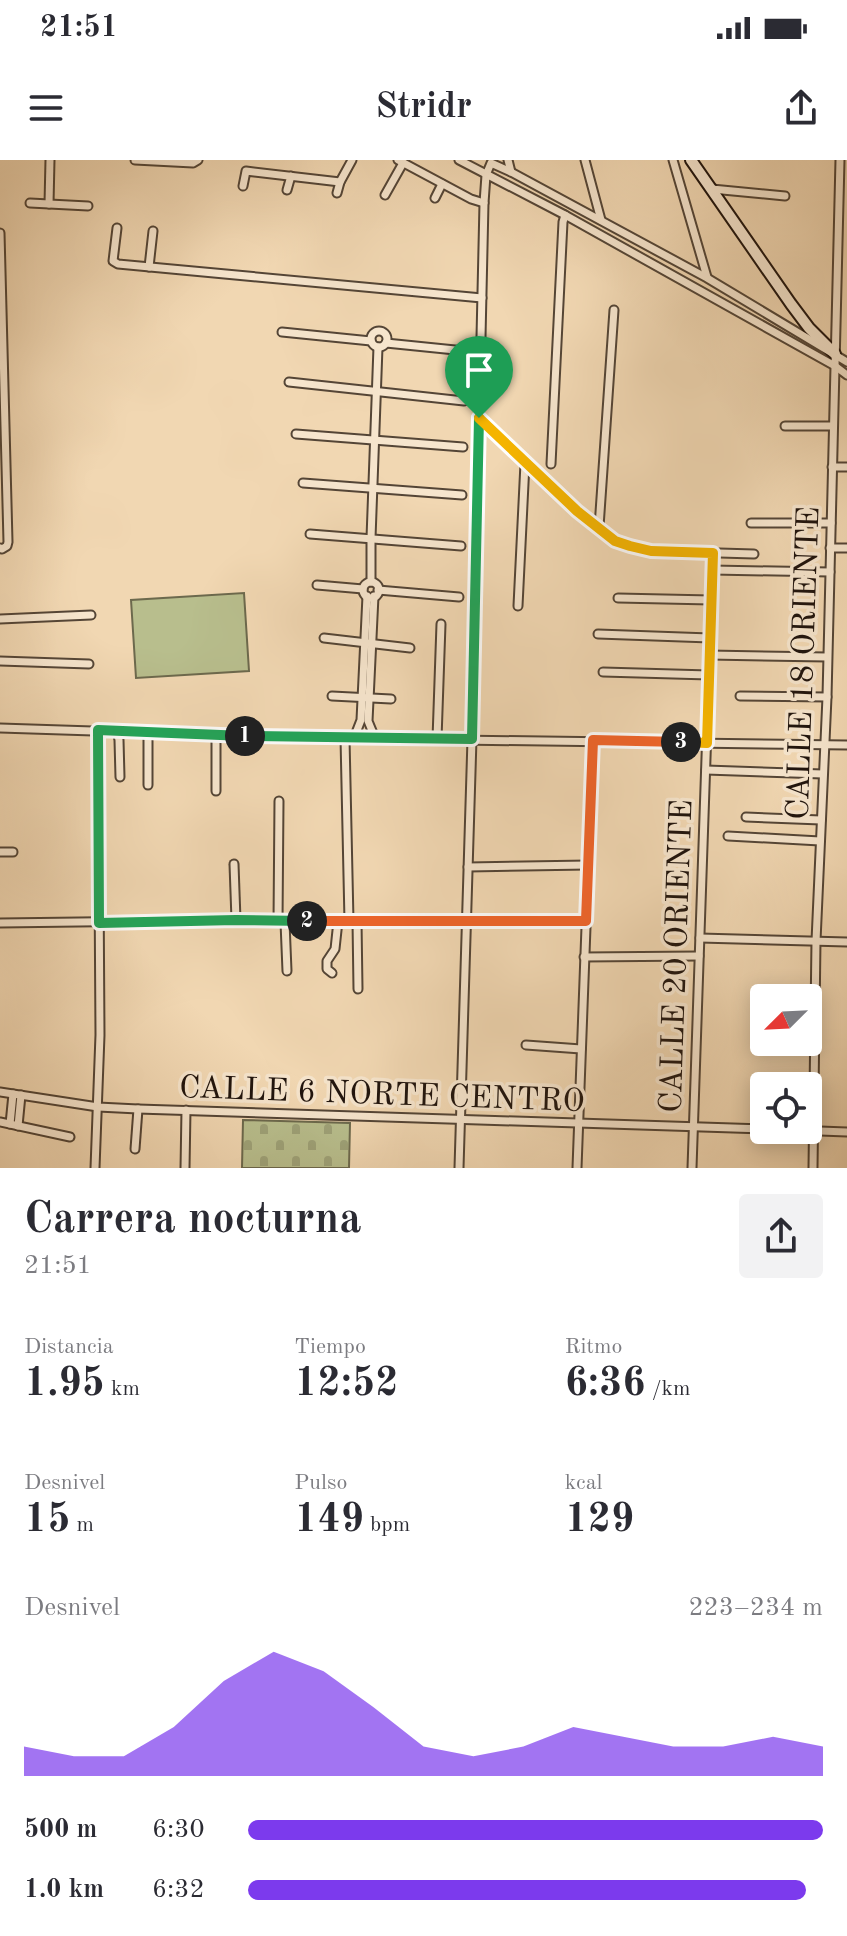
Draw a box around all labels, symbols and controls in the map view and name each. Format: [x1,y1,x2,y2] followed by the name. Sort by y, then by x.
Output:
[40,13,118,43] text: 21:51
[24,86,68,130] icon: menu
[779,86,823,130] icon: share
[375,90,472,126] text: Stridr
[445,336,513,418] pin
[457,348,501,392] icon: arrive
[784,506,826,820] street label: CALLE 18 ORIENTE
[225,716,265,756] pin: 1
[661,722,701,762] pin: 3
[239,725,251,747] text: 1
[675,731,687,753] text: 3
[657,799,699,1113] street label: CALLE 20 ORIENTE
[287,901,327,941] pin: 2
[301,910,313,932] text: 2
[750,984,822,1056] north arrow
[750,984,822,1144] map controls
[750,1072,822,1144] button: locate
[179,1073,585,1119] street label: CALLE 6 NORTE CENTRO
[739,1194,823,1278] button: share
[24,1198,361,1242] text: Carrera nocturna
[24,1253,92,1279] text: 21:51
[24,1336,114,1358] text: Distancia
[294,1336,366,1358] text: Tiempo
[565,1336,622,1358] text: Ritmo
[24,1365,105,1405] text: 1.95
[294,1365,398,1405] text: 12:52
[565,1365,645,1405] text: 6:36
[105,1378,140,1400] text: km
[645,1378,690,1400] text: /km
[24,1472,105,1494] text: Desnivel
[294,1472,347,1494] text: Pulso
[565,1472,603,1494] text: kcal
[24,1501,70,1541] text: 15
[294,1501,364,1541] text: 149
[565,1501,634,1541] text: 129
[70,1514,94,1536] text: m
[364,1514,410,1536] text: bpm
[24,1595,120,1621] text: Desnivel
[688,1595,823,1621] text: 223–234 m
[24,1817,97,1843] text: 500 m
[152,1817,205,1843] text: 6:30
[24,1877,104,1903] text: 1.0 km
[152,1877,205,1903] text: 6:32

